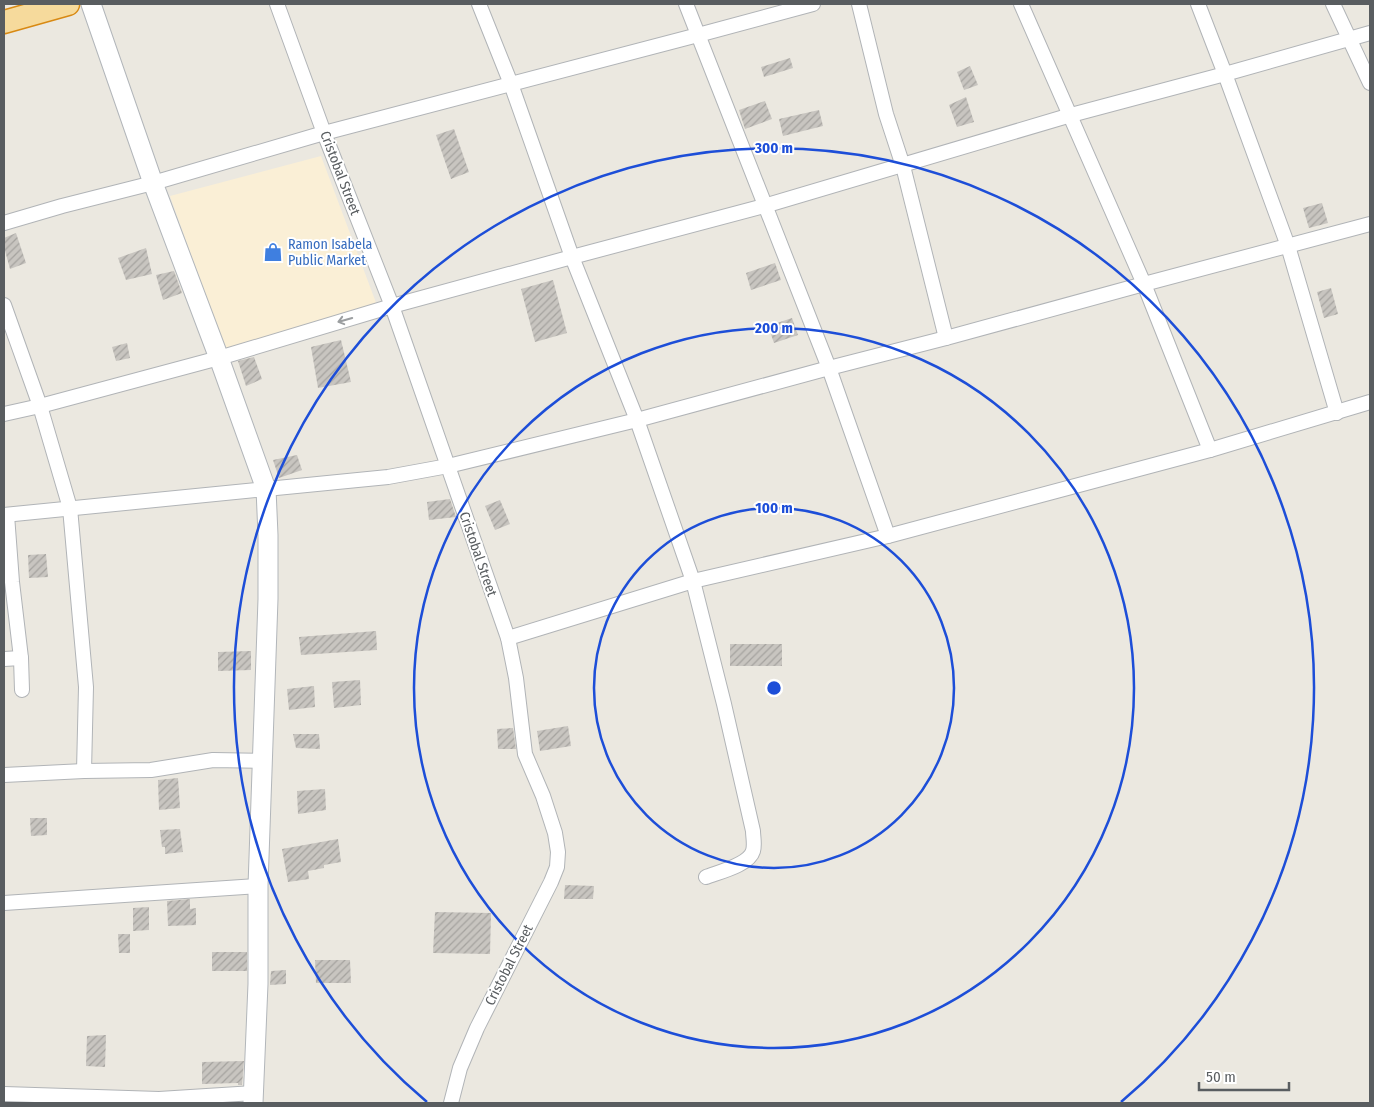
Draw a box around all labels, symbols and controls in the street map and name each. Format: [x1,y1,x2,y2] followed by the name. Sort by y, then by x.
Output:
[316,129,364,218] street label: Cristobal Street
[754,139,793,157] text: 300 m
[288,236,373,269] place label: Ramon Isabela Public Market
[262,241,284,263] shop icon: Ramon Isabela Public Market
[337,316,353,326] one-way arrow
[754,319,793,337] text: 200 m
[755,499,793,517] text: 100 m
[456,509,501,599] street label: Cristobal Street
[765,679,783,697] centre of rings
[481,921,537,1008] street label: Cristobal Street
[1199,1060,1289,1092] scale bar
[1206,1068,1236,1086] text: 50 m

